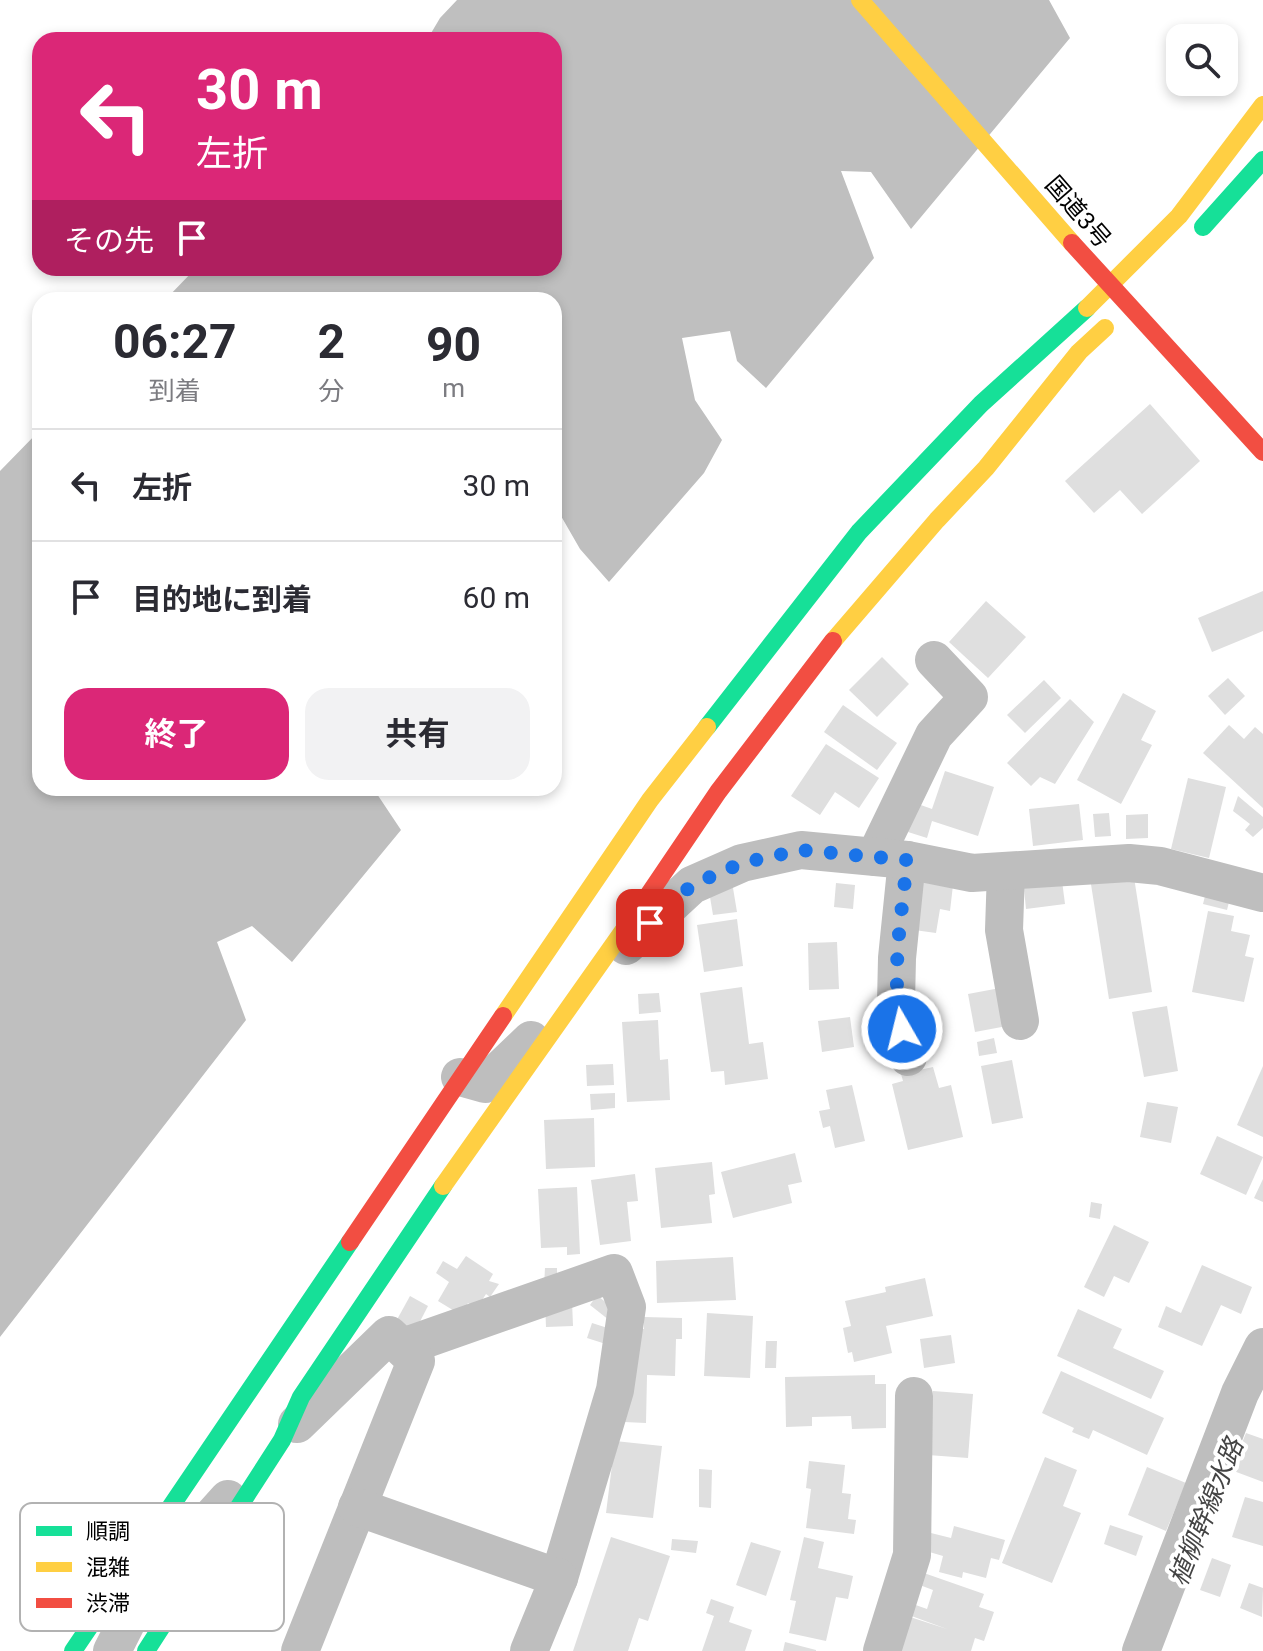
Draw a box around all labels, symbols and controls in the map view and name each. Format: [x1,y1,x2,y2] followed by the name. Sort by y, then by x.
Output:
[1166,24,1238,96] map controls
[1166,24,1238,96] button: search
[196,57,323,123] text: 30 m
[64,64,168,168] icon: left
[196,133,268,175] text: 左折
[1039,171,1117,253] street label: 国道3号
[170,216,214,260] icon: arrive
[64,223,154,258] text: その先
[113,313,237,370] text: 06:27
[318,313,345,370] text: 2
[426,316,481,373] text: 90
[442,373,465,403] text: m
[149,376,201,406] text: 到着
[318,376,344,406] text: 分
[64,463,108,507] icon: left
[463,468,530,503] text: 30 m
[132,470,192,505] text: 左折
[64,575,108,619] icon: arrive
[463,580,530,615] text: 60 m
[132,582,312,617] text: 目的地に到着
[64,688,289,780] button: 終了
[305,688,530,780] button: 共有
[616,889,684,957] pin
[628,901,672,945] icon: arrive
[860,987,944,1071] position arrow
[1163,1432,1250,1590] water label: 植柳幹線水路
[20,1503,284,1631] legend
[86,1519,130,1544] text: 順調
[86,1555,130,1580] text: 混雑
[86,1591,130,1616] text: 渋滞

